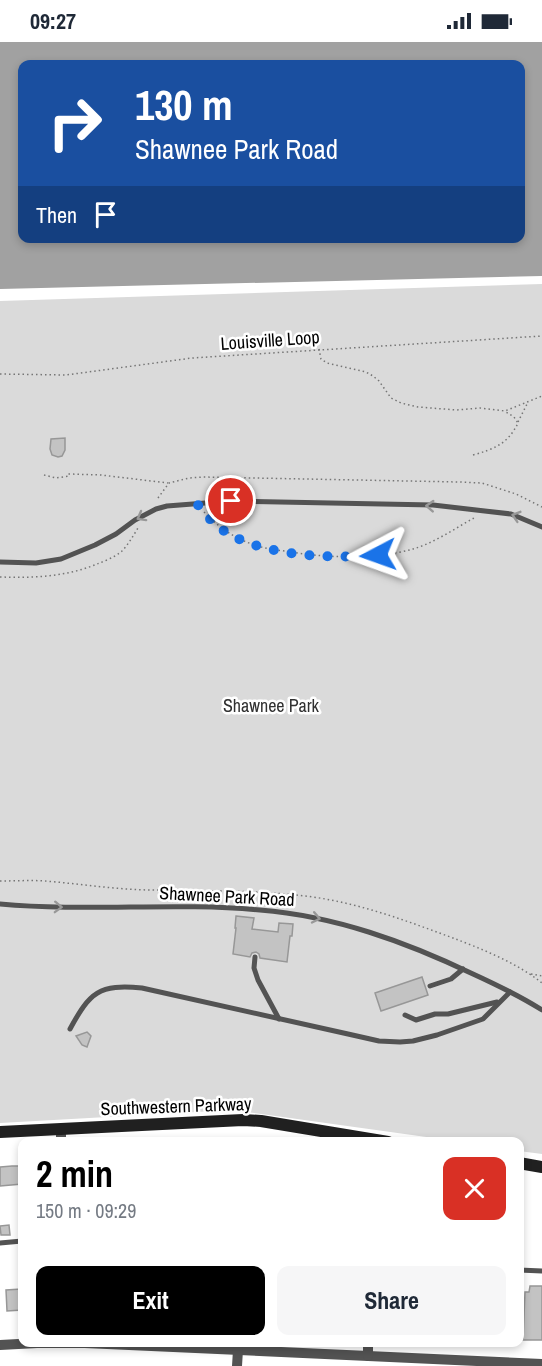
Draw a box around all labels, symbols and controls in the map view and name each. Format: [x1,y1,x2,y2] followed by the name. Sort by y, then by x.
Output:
[30,6,76,36] text: 09:27
[135,77,233,133] text: 130 m
[36,84,114,162] icon: right
[135,131,338,167] text: Shawnee Park Road
[89,198,122,231] icon: arrive
[36,200,77,230] text: Then
[220,324,320,356] street label: Louisville Loop
[205,475,256,526] pin
[214,484,247,517] icon: arrive
[425,499,434,512] one-way arrow
[137,510,147,521] one-way arrow
[511,511,522,523] one-way arrow
[346,523,410,587] position arrow
[223,693,320,718] park label: Shawnee Park
[159,880,295,912] street label: Shawnee Park Road
[54,901,63,913] one-way arrow
[310,911,320,924] one-way arrow
[100,1091,252,1121] street label: Southwestern Parkway
[36,1150,113,1198] text: 2 min
[443,1157,506,1220] button: close
[36,1197,136,1224] text: 150 m · 09:29
[36,1266,265,1335] button: Exit
[277,1266,506,1335] button: Share

